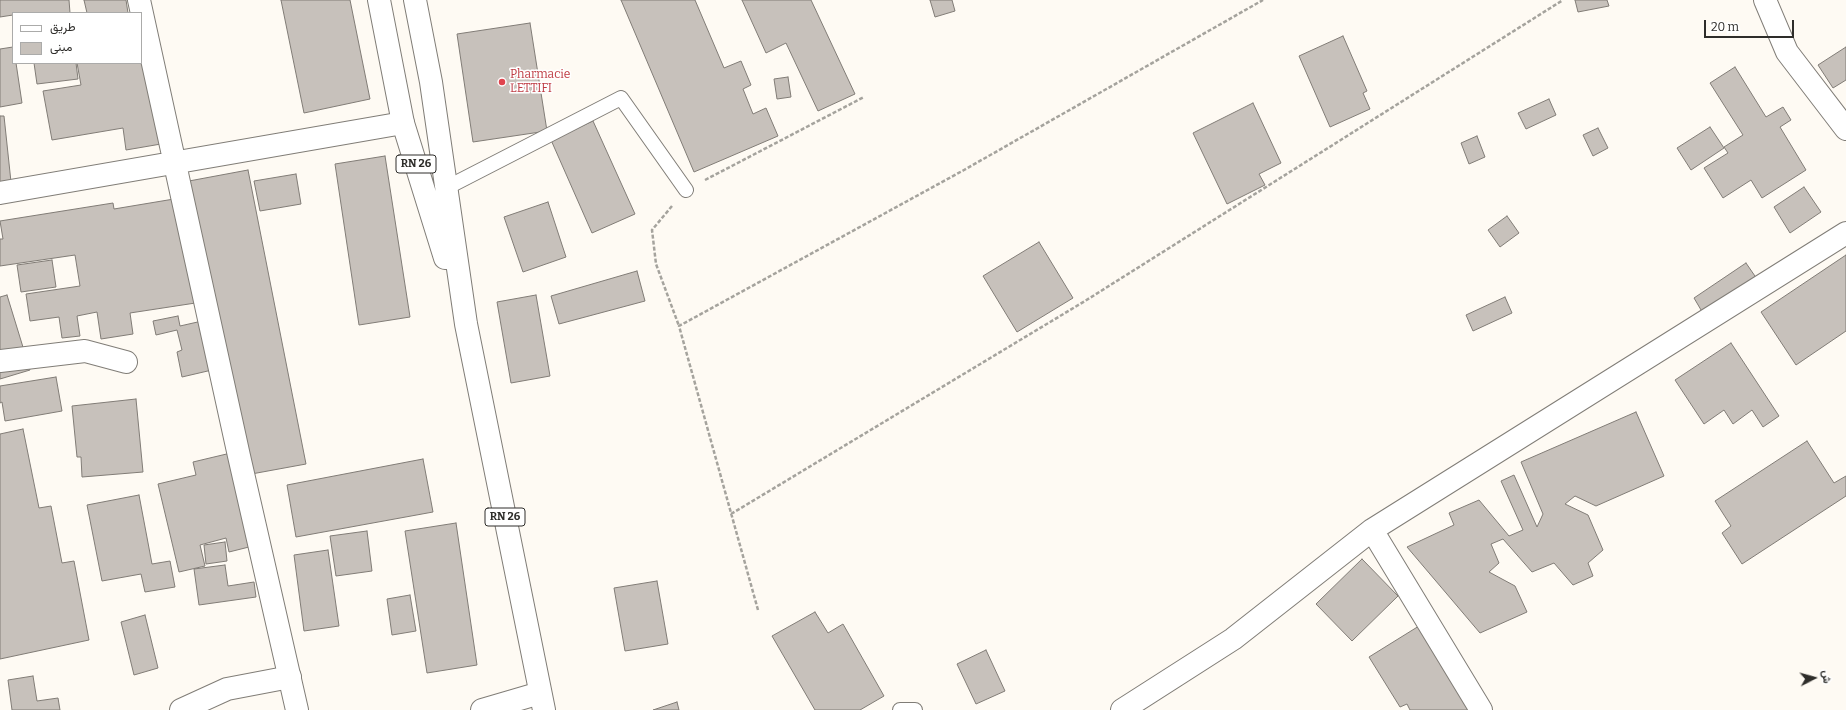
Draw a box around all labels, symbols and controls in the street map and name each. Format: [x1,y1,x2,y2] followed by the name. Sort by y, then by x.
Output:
[12,12,142,64] legend
[1706,12,1796,38] scale bar
[50,20,75,34] text: طريق
[1711,20,1739,34] text: 20 m
[50,40,72,54] text: مبنى
[510,68,570,96] place label: Pharmacie LETTIFI
[497,77,507,87] marker: Pharmacie LETTIFI
[396,155,436,173] road number: RN 26
[485,508,525,526] road number: RN 26
[1794,658,1834,698] north arrow
[1819,669,1834,684] text: ش

